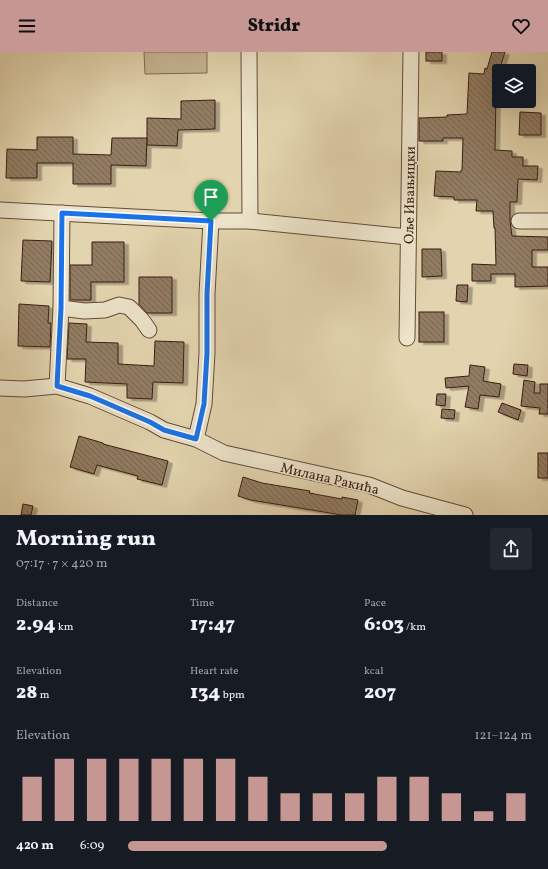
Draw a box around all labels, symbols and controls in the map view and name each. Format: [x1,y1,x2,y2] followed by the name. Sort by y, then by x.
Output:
[248,14,300,39] text: Stridr
[16,15,38,37] icon: menu
[510,15,532,37] icon: heart
[492,64,536,108] map controls
[492,64,536,108] button: layers
[400,145,421,244] street label: Оље Ивањицки
[194,180,228,221] pin
[200,186,222,208] icon: arrive
[278,459,381,500] street label: Милана Ракића
[16,524,156,555] text: Morning run
[490,528,532,570] button: share
[16,555,107,573] text: 07:17 · 7 × 420 m
[16,596,58,611] text: Distance
[190,596,214,611] text: Time
[364,596,386,611] text: Pace
[16,611,56,639] text: 2.94
[190,611,235,639] text: 17:47
[364,611,404,639] text: 6:03
[56,620,73,635] text: km
[404,620,426,635] text: /km
[16,664,62,679] text: Elevation
[190,664,239,679] text: Heart rate
[364,664,384,679] text: kcal
[16,679,37,707] text: 28
[190,679,220,707] text: 134
[364,679,396,707] text: 207
[37,688,49,703] text: m
[220,688,245,703] text: bpm
[16,727,70,745] text: Elevation
[474,727,532,745] text: 121–124 m
[16,837,54,855] text: 420 m
[80,837,104,855] text: 6:09

